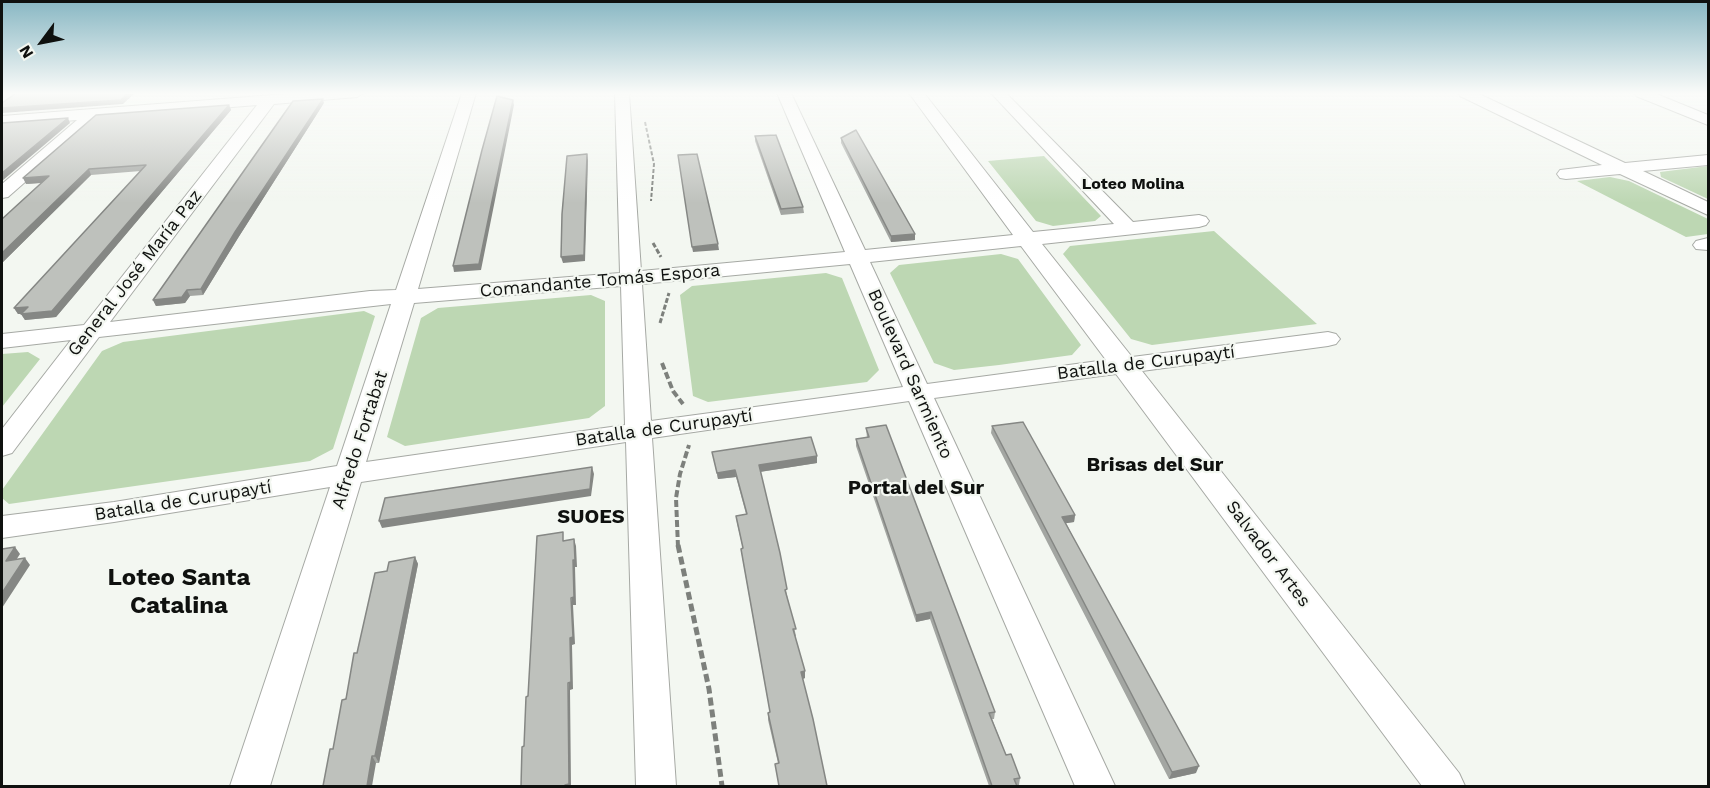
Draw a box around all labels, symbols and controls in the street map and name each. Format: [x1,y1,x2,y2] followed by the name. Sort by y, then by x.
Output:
[12,12,72,72] north arrow
[15,42,38,62] text: N
[1082,174,1184,194] district label: Loteo Molina
[63,185,207,361] street label: General José María Paz
[479,260,721,302] street label: Comandante Tomás Espora
[863,286,957,462] street label: Boulevard Sarmiento
[1056,341,1236,385] street label: Batalla de Curupaytí
[327,368,393,512] street label: Alfredo Fortabat
[574,405,754,451] street label: Batalla de Curupaytí
[1087,453,1223,477] district label: Brisas del Sur
[93,476,273,526] street label: Batalla de Curupaytí
[848,476,984,500] district label: Portal del Sur
[1221,497,1315,611] street label: Salvador Artes
[557,505,625,529] district label: SUOES
[108,564,250,620] district label: Loteo Santa Catalina

